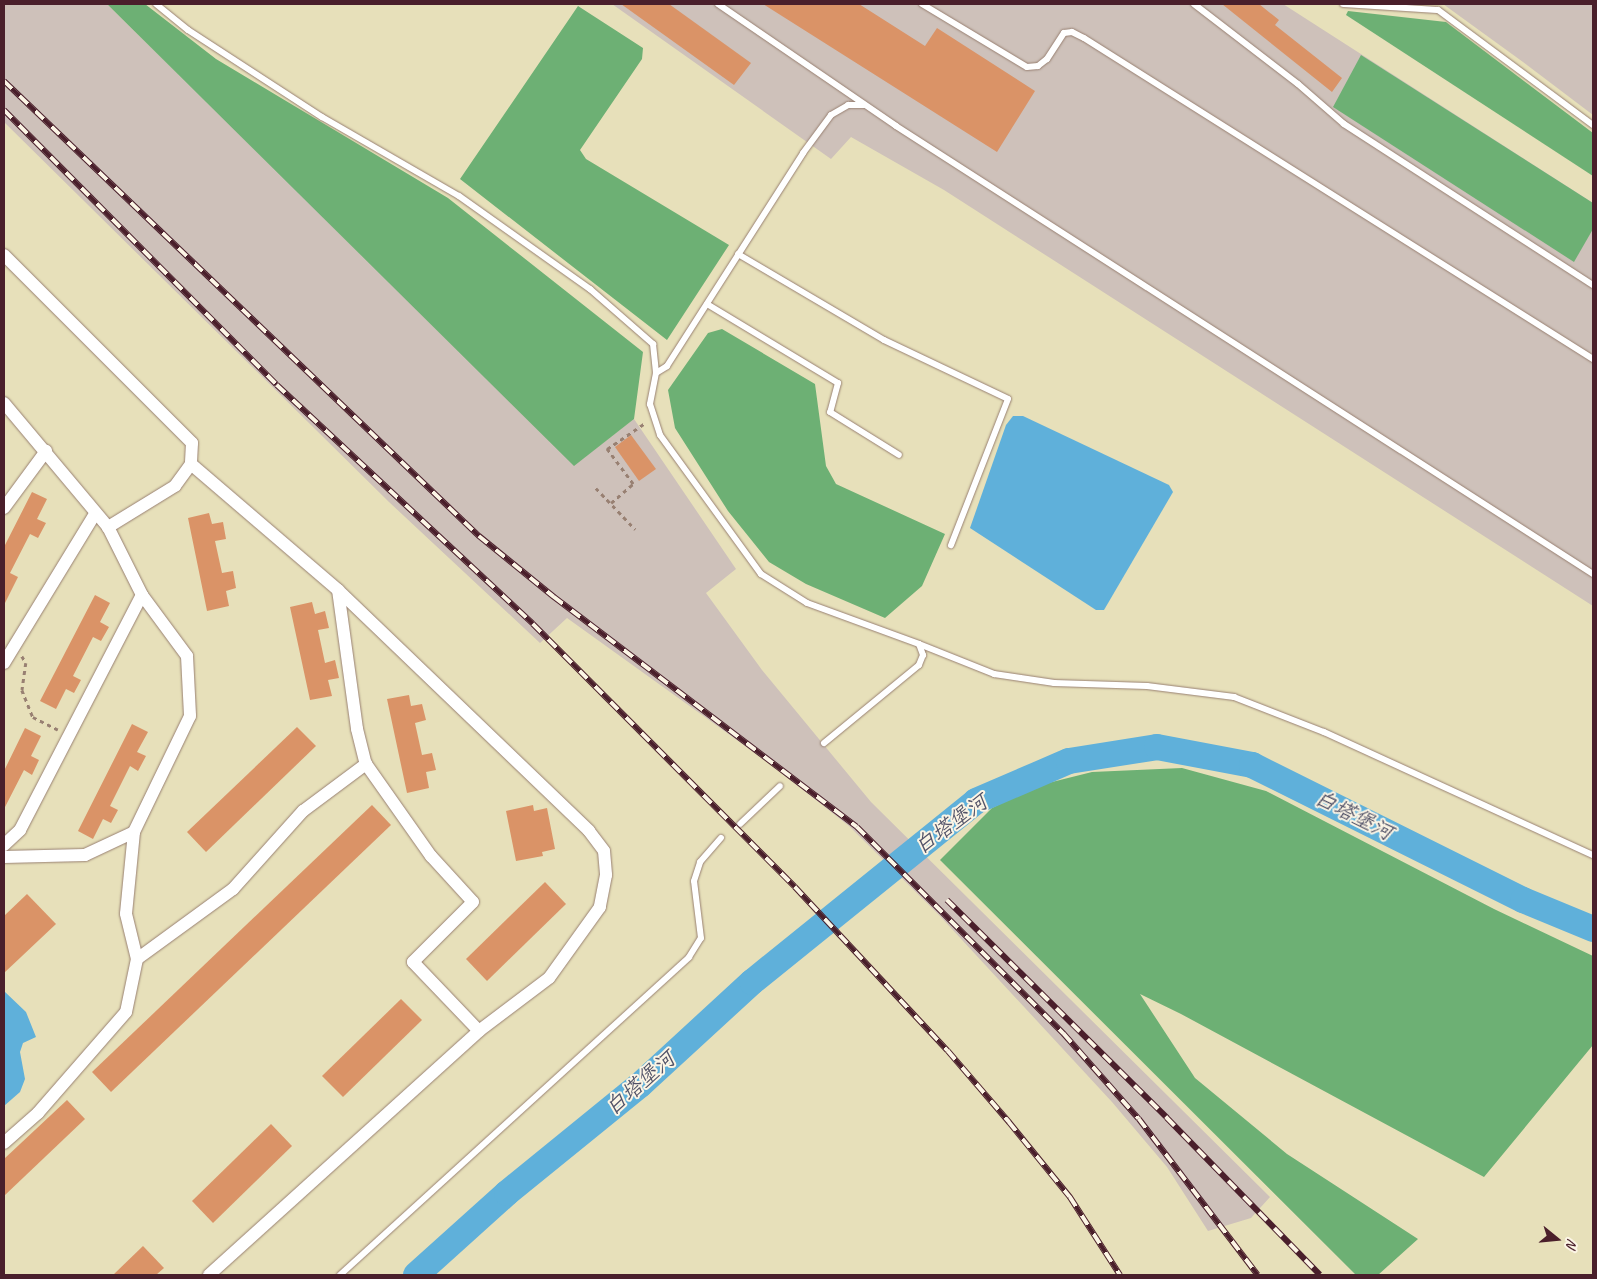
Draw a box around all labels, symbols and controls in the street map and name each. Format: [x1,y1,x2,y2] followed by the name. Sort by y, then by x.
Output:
[1311,785,1397,845] water label: 白塔堡河
[910,789,992,859] water label: 白塔堡河
[600,1046,680,1120] water label: 白塔堡河
[1532,1214,1582,1264] north arrow
[1562,1237,1581,1250] text: N

